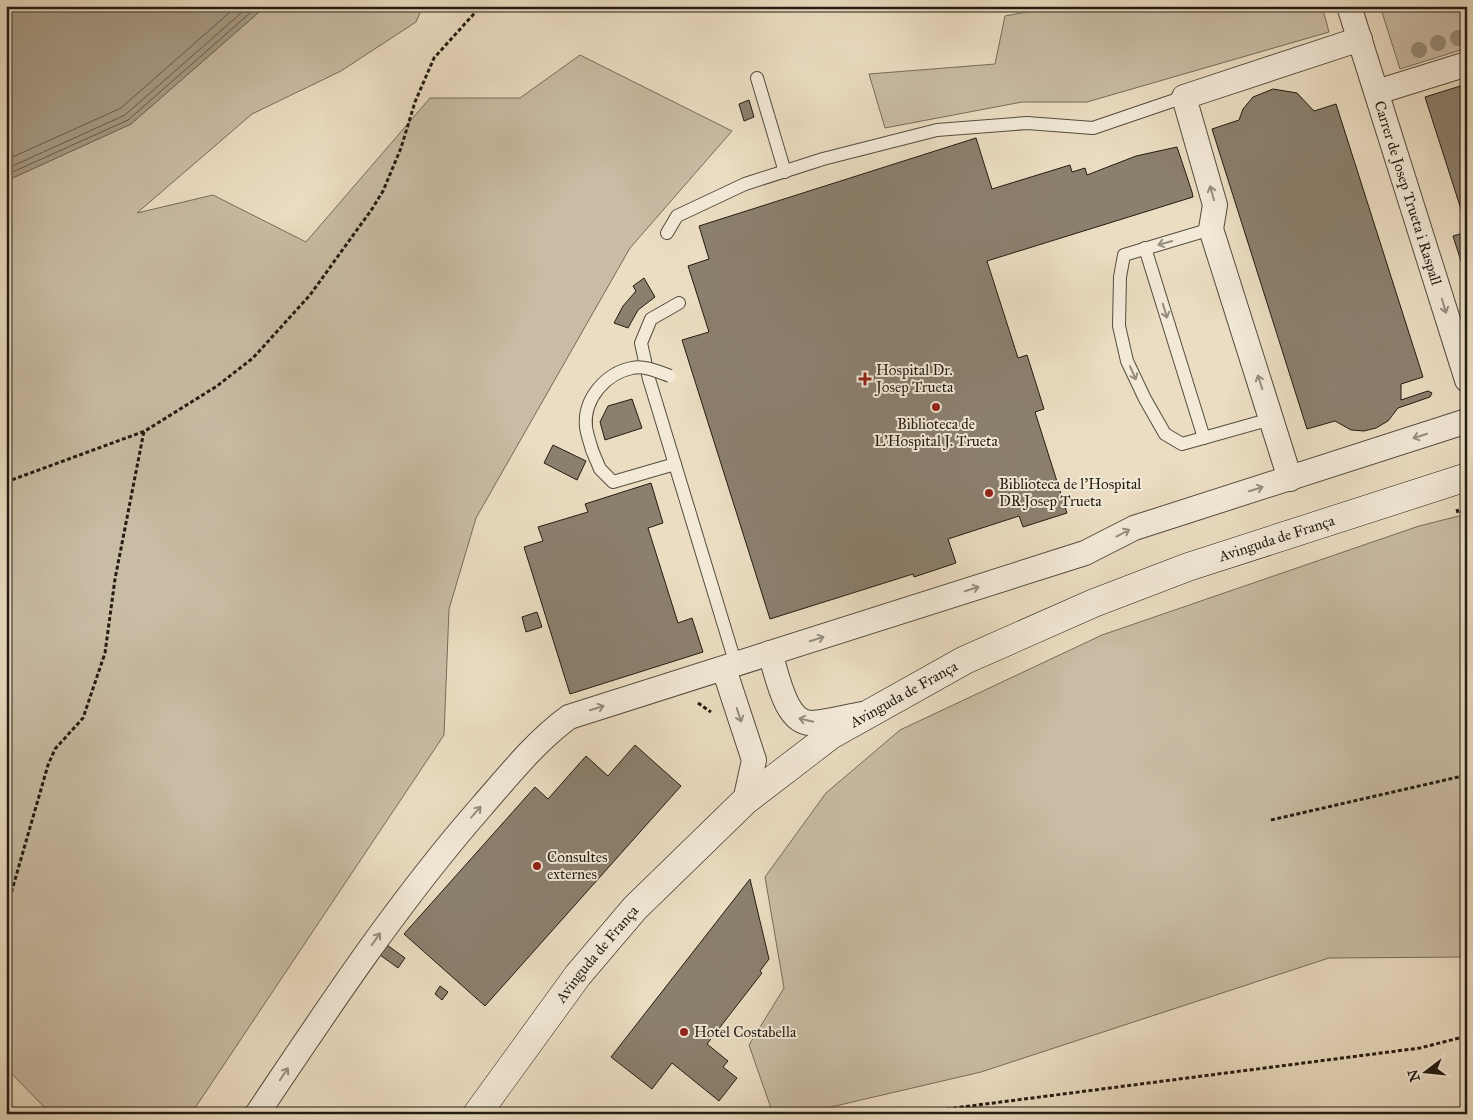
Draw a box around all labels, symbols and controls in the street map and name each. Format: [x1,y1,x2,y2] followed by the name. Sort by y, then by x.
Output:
[1370,99,1446,288] street label: Carrer de Josep Trueta i Raspall
[1206,185,1216,201] one-way arrow
[1157,238,1173,248] one-way arrow
[1439,297,1449,313] one-way arrow
[1160,303,1170,319] one-way arrow
[874,361,954,397] place label: Hospital Dr. Josep Trueta
[1128,365,1138,380] one-way arrow
[858,372,872,386] marker: Hospital Dr. Josep Trueta
[1254,374,1264,390] one-way arrow
[930,401,942,413] marker: Biblioteca de L'Hospital J. Trueta
[874,415,998,451] place label: Biblioteca de L'Hospital J. Trueta
[1413,432,1429,442] one-way arrow
[999,475,1142,511] place label: Biblioteca de l'Hospital DR.Josep Trueta
[1248,483,1264,493] one-way arrow
[983,487,995,499] marker: Biblioteca de l'Hospital DR.Josep Trueta
[1216,511,1337,566] street label: Avinguda de França
[1116,528,1131,538] one-way arrow
[963,584,979,594] one-way arrow
[808,633,824,643] one-way arrow
[846,657,961,732] street label: Avinguda de França
[589,703,605,713] one-way arrow
[735,707,745,723] one-way arrow
[798,715,814,724] one-way arrow
[471,806,482,819] one-way arrow
[547,848,608,883] place label: Consultes externes
[531,860,543,872] marker: Consultes externes
[551,901,643,1007] street label: Avinguda de França
[371,933,381,947] one-way arrow
[694,1023,797,1041] place label: Hotel Costabella
[678,1026,690,1038] marker: Hotel Costabella
[1400,1048,1450,1098] north arrow
[279,1067,289,1081] one-way arrow
[1404,1067,1424,1083] text: N

